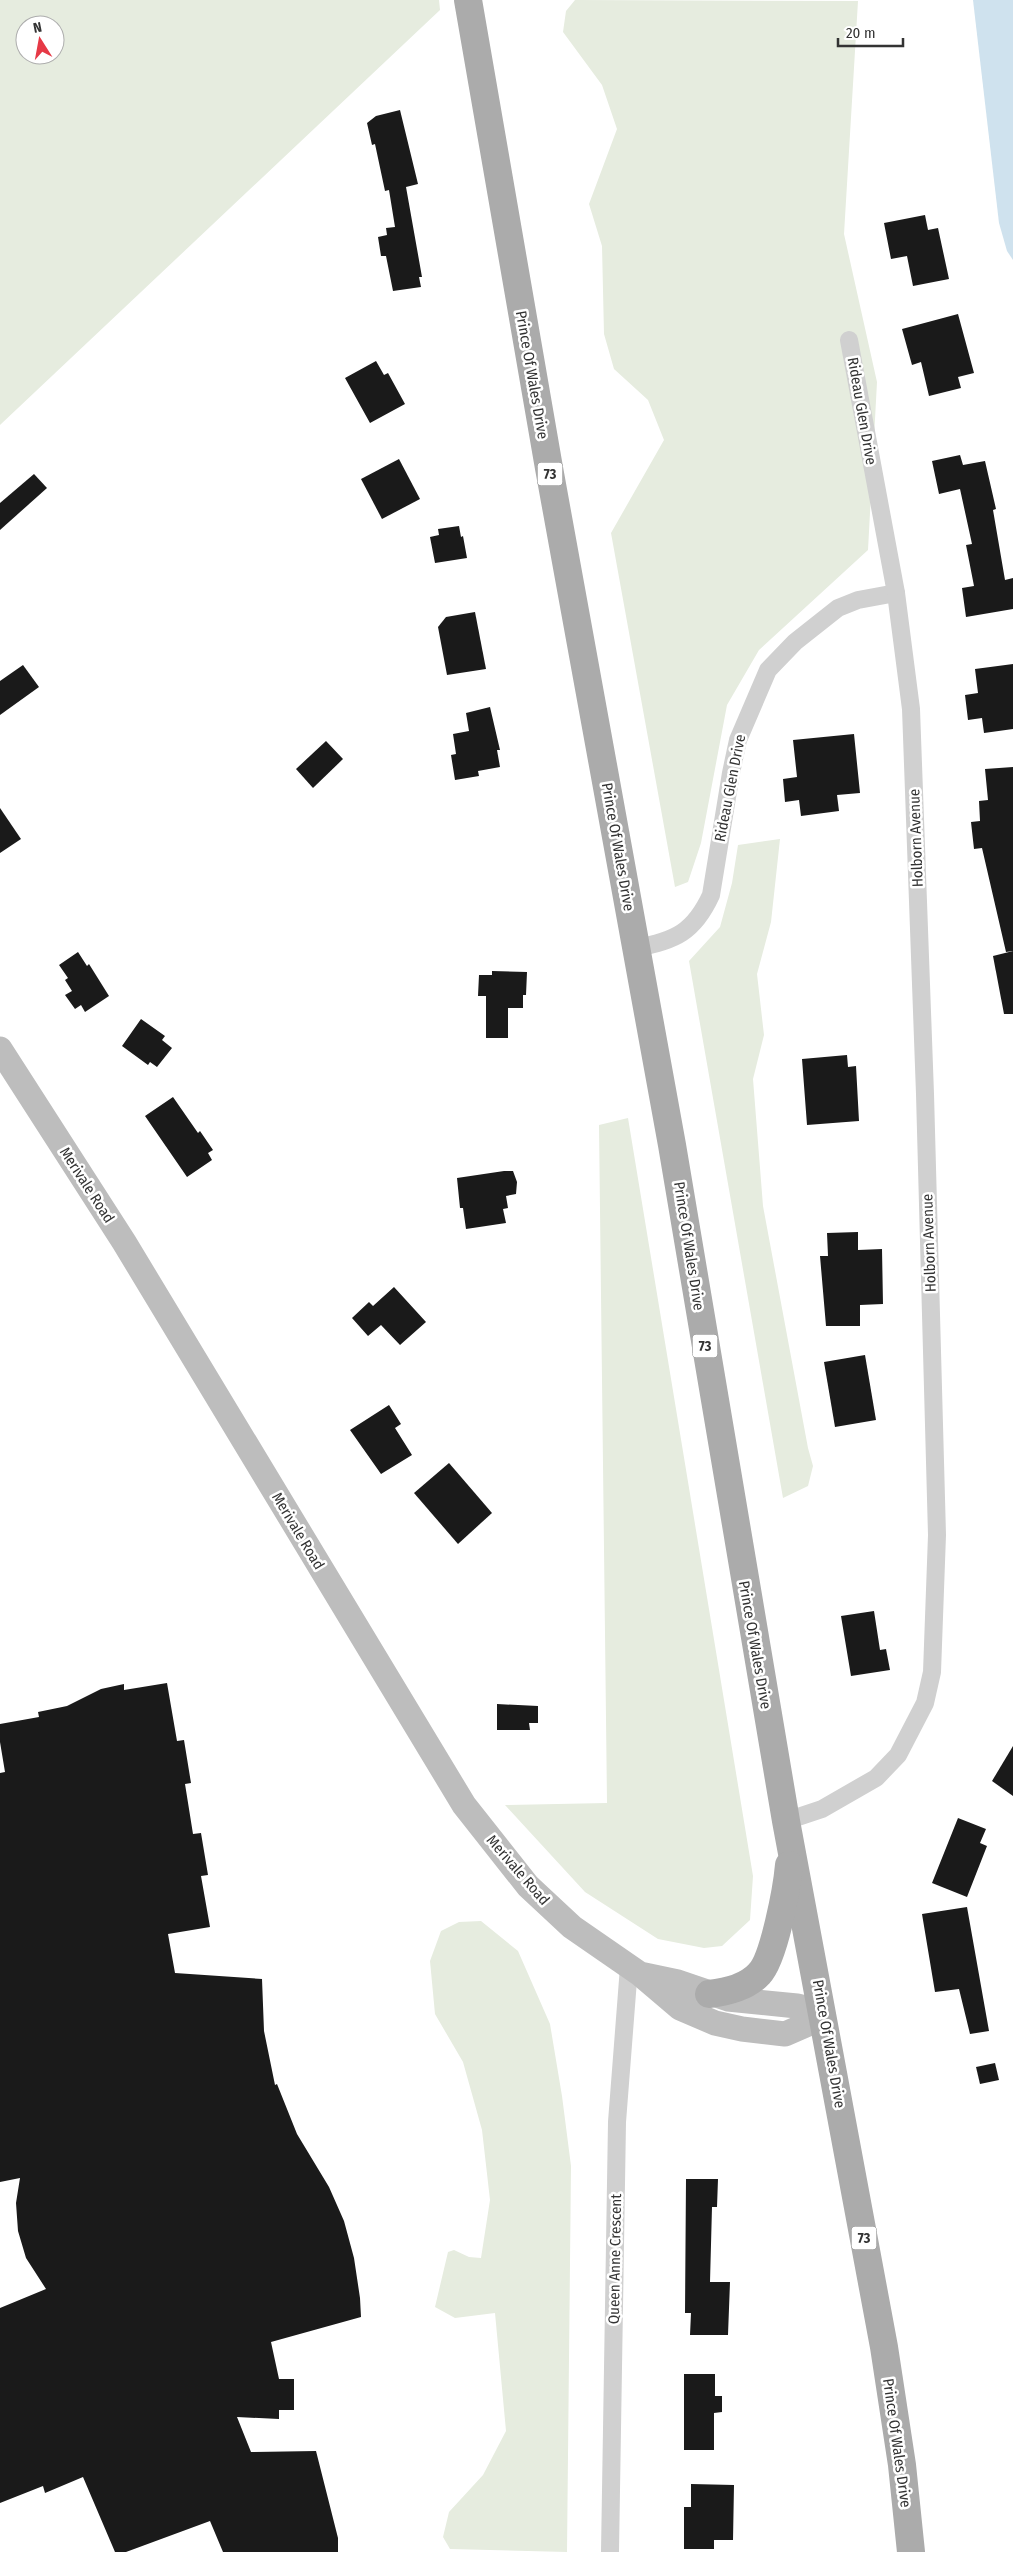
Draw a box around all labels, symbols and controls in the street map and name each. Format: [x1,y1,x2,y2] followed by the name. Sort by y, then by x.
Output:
[15,15,65,65] north arrow
[838,15,903,47] scale bar
[32,19,43,37] text: N
[846,24,876,42] text: 20 m
[512,309,552,441] street label: Prince Of Wales Drive
[844,356,880,466] street label: Rideau Glen Drive
[538,462,562,486] road number: 73
[711,733,749,843] street label: Rideau Glen Drive
[598,781,638,913] street label: Prince Of Wales Drive
[905,788,927,888] street label: Holborn Avenue
[56,1144,118,1226] street label: Merivale Road
[670,1180,708,1312] street label: Prince Of Wales Drive
[918,1193,940,1293] street label: Holborn Avenue
[692,1334,718,1358] road number: 73
[268,1489,328,1573] street label: Merivale Road
[735,1579,775,1711] street label: Prince Of Wales Drive
[483,1831,553,1909] street label: Merivale Road
[809,1978,849,2110] street label: Prince Of Wales Drive
[605,2193,625,2324] street label: Queen Anne Crescent
[852,2226,876,2250] road number: 73
[879,2377,915,2509] street label: Prince Of Wales Drive

